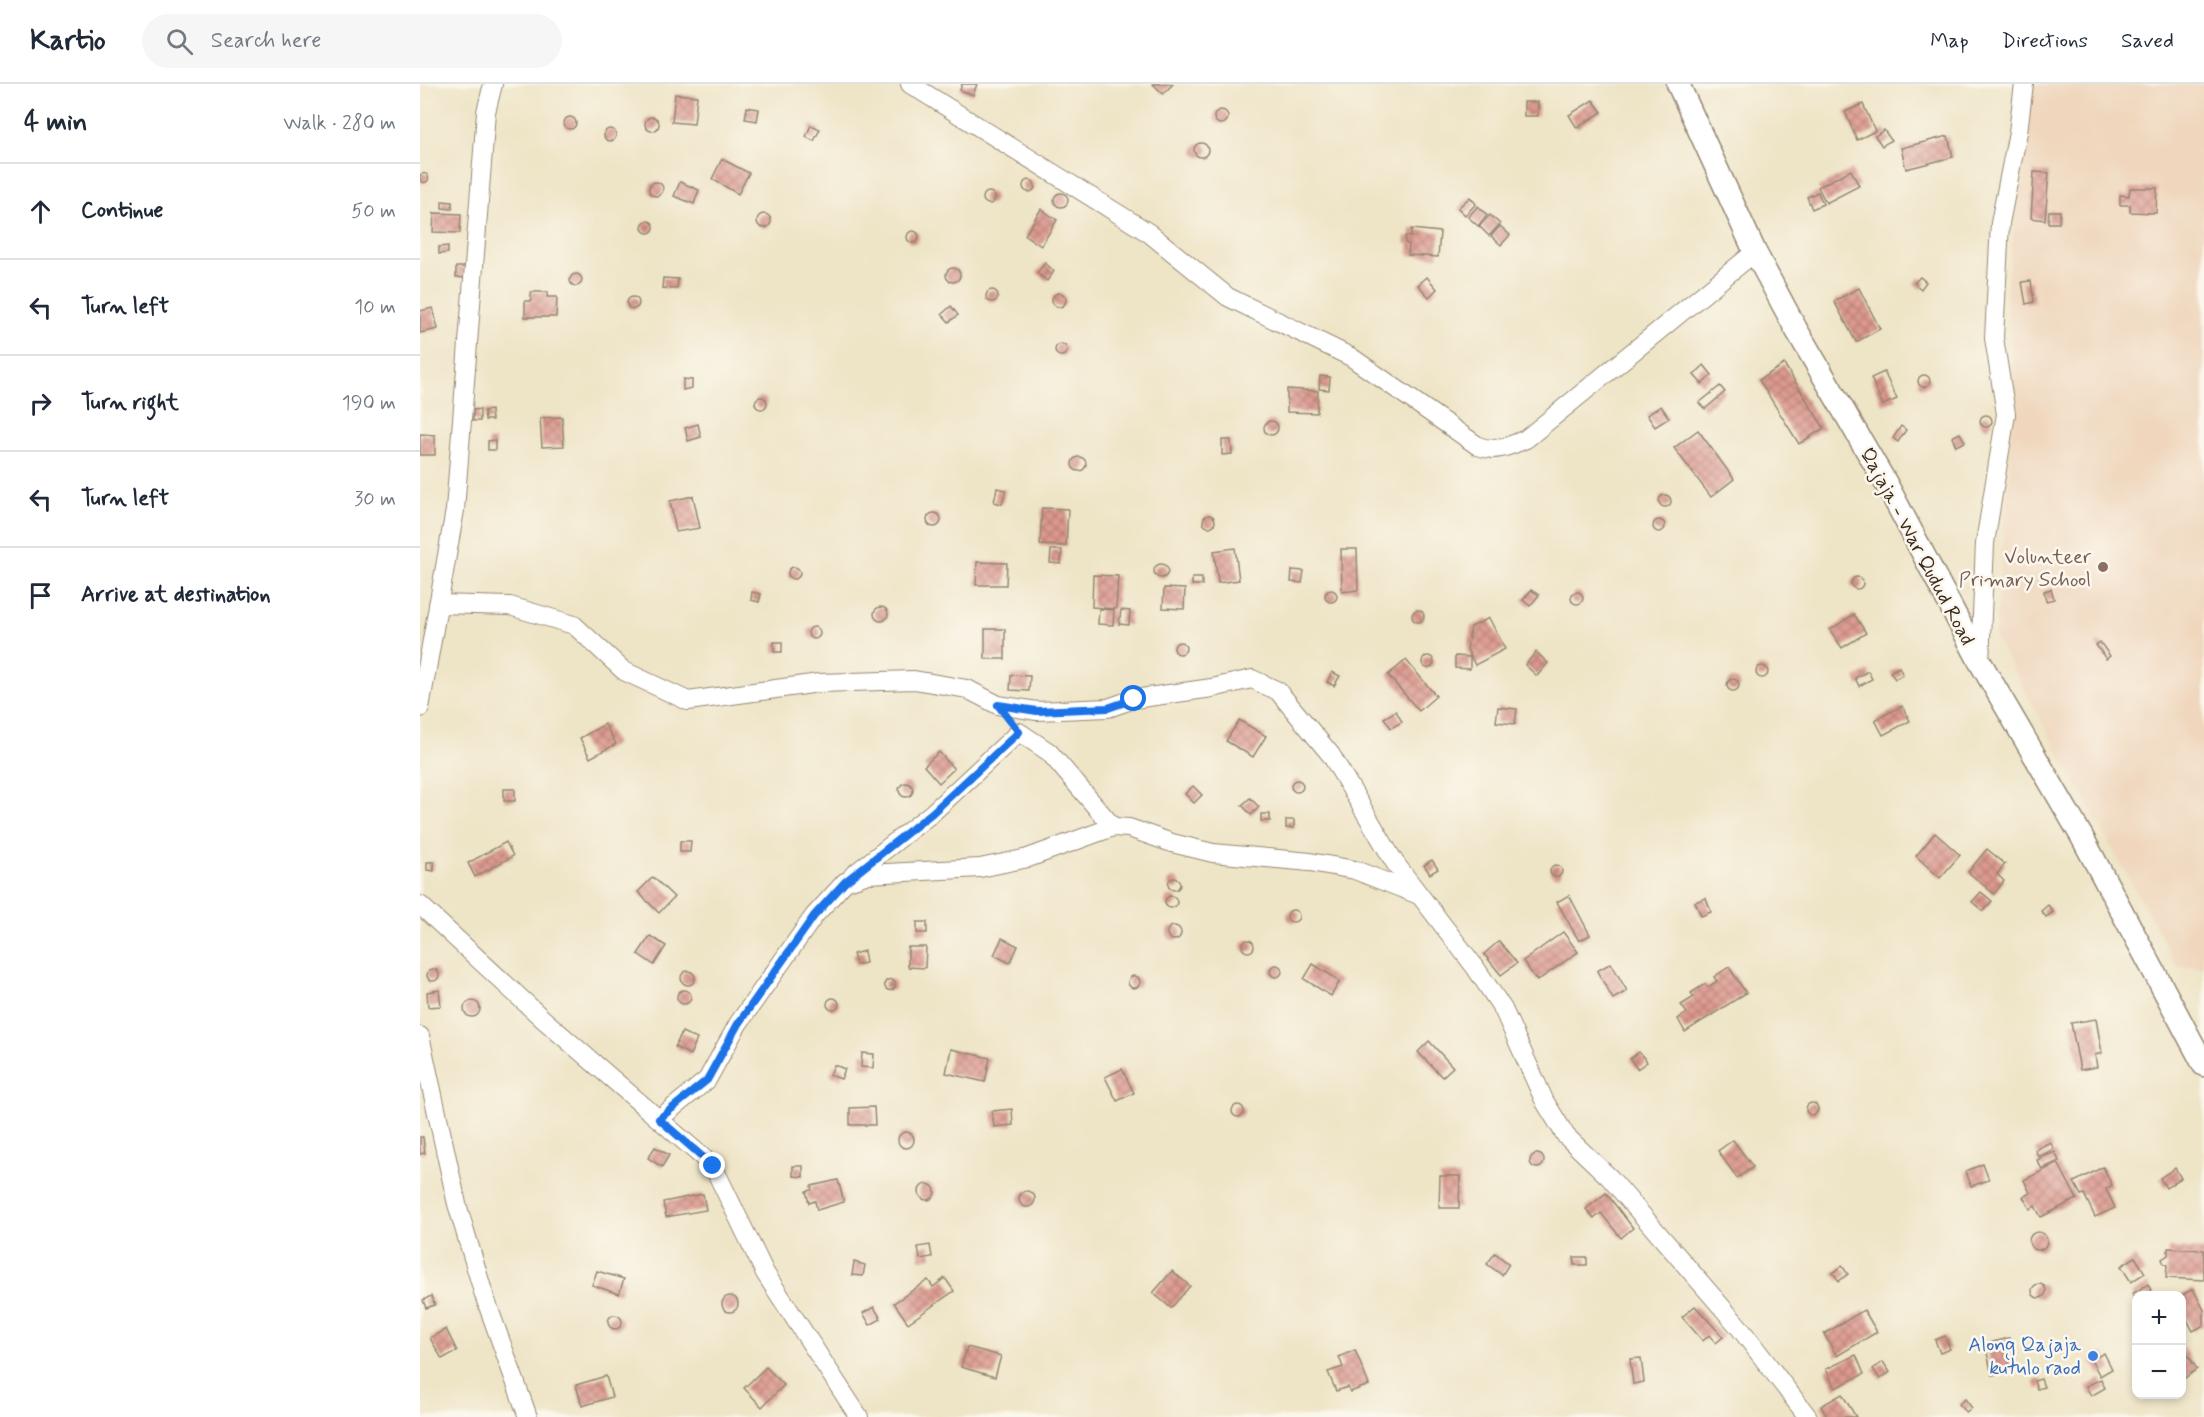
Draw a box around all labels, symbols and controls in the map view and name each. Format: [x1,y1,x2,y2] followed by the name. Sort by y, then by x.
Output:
[142,14,562,68] search box
[30,23,106,60] text: Kartio
[163,25,196,58] icon: search
[211,27,322,55] text: Search here
[1930,27,1969,55] text: Map
[2002,27,2088,55] text: Directions
[2121,27,2174,55] text: Saved
[24,106,87,140] text: 4 min
[283,110,396,137] text: Walk · 280 m
[24,195,57,228] icon: ahead
[81,197,163,225] text: Continue
[351,198,396,225] text: 50 m
[24,291,57,324] icon: left
[81,293,169,321] text: Turn left
[354,294,396,321] text: 10 m
[24,387,57,420] icon: right
[81,389,179,417] text: Turn right
[342,390,396,417] text: 190 m
[1853,443,1980,650] street label: Qajaja - War Qudud Road
[24,483,57,516] icon: left
[81,485,169,513] text: Turn left
[354,486,396,513] text: 30 m
[1959,544,2092,594] place label: Volunteer Primary School
[2096,560,2110,574] marker: Volunteer Primary School
[24,579,57,612] icon: arrive
[81,581,271,609] text: Arrive at destination
[1120,685,1146,711] route start
[699,1152,725,1178] route end
[2132,1291,2186,1399] map controls
[2132,1291,2186,1345] button: +
[1968,1332,2082,1382] place label: Along Qajaja kutulo raod
[2132,1345,2186,1399] button: −
[2086,1349,2100,1363] marker: Along Qajaja kutulo raod

